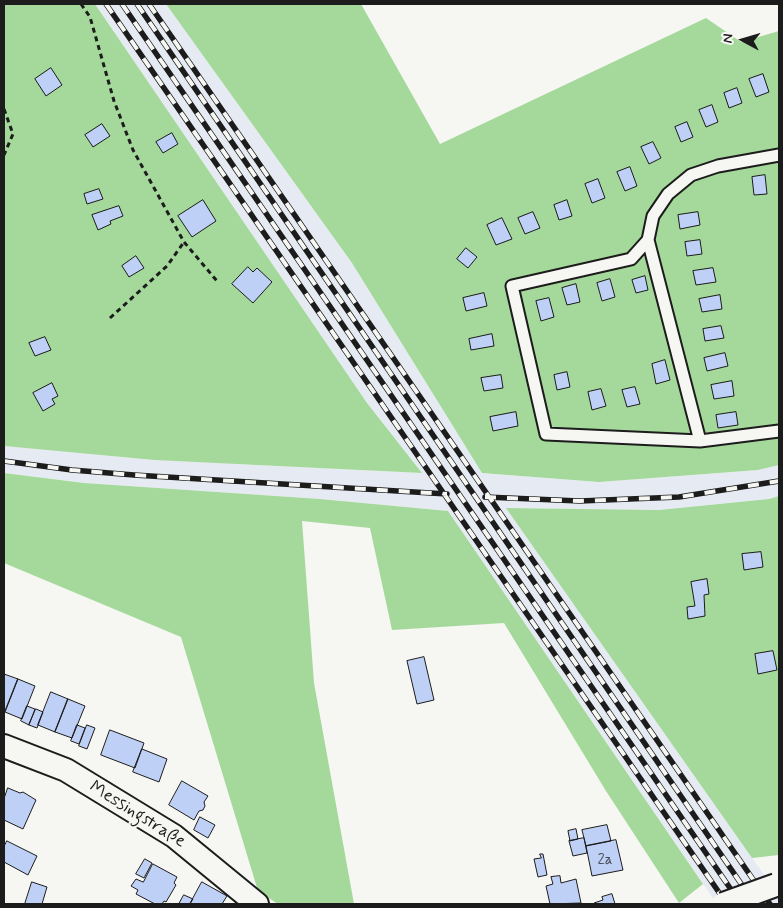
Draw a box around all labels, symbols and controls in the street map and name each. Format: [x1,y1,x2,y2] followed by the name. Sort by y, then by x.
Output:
[718,15,768,65] north arrow
[719,33,738,44] text: N
[85,777,189,853] street label: Messingstraße
[597,852,613,870] house number: 2a

